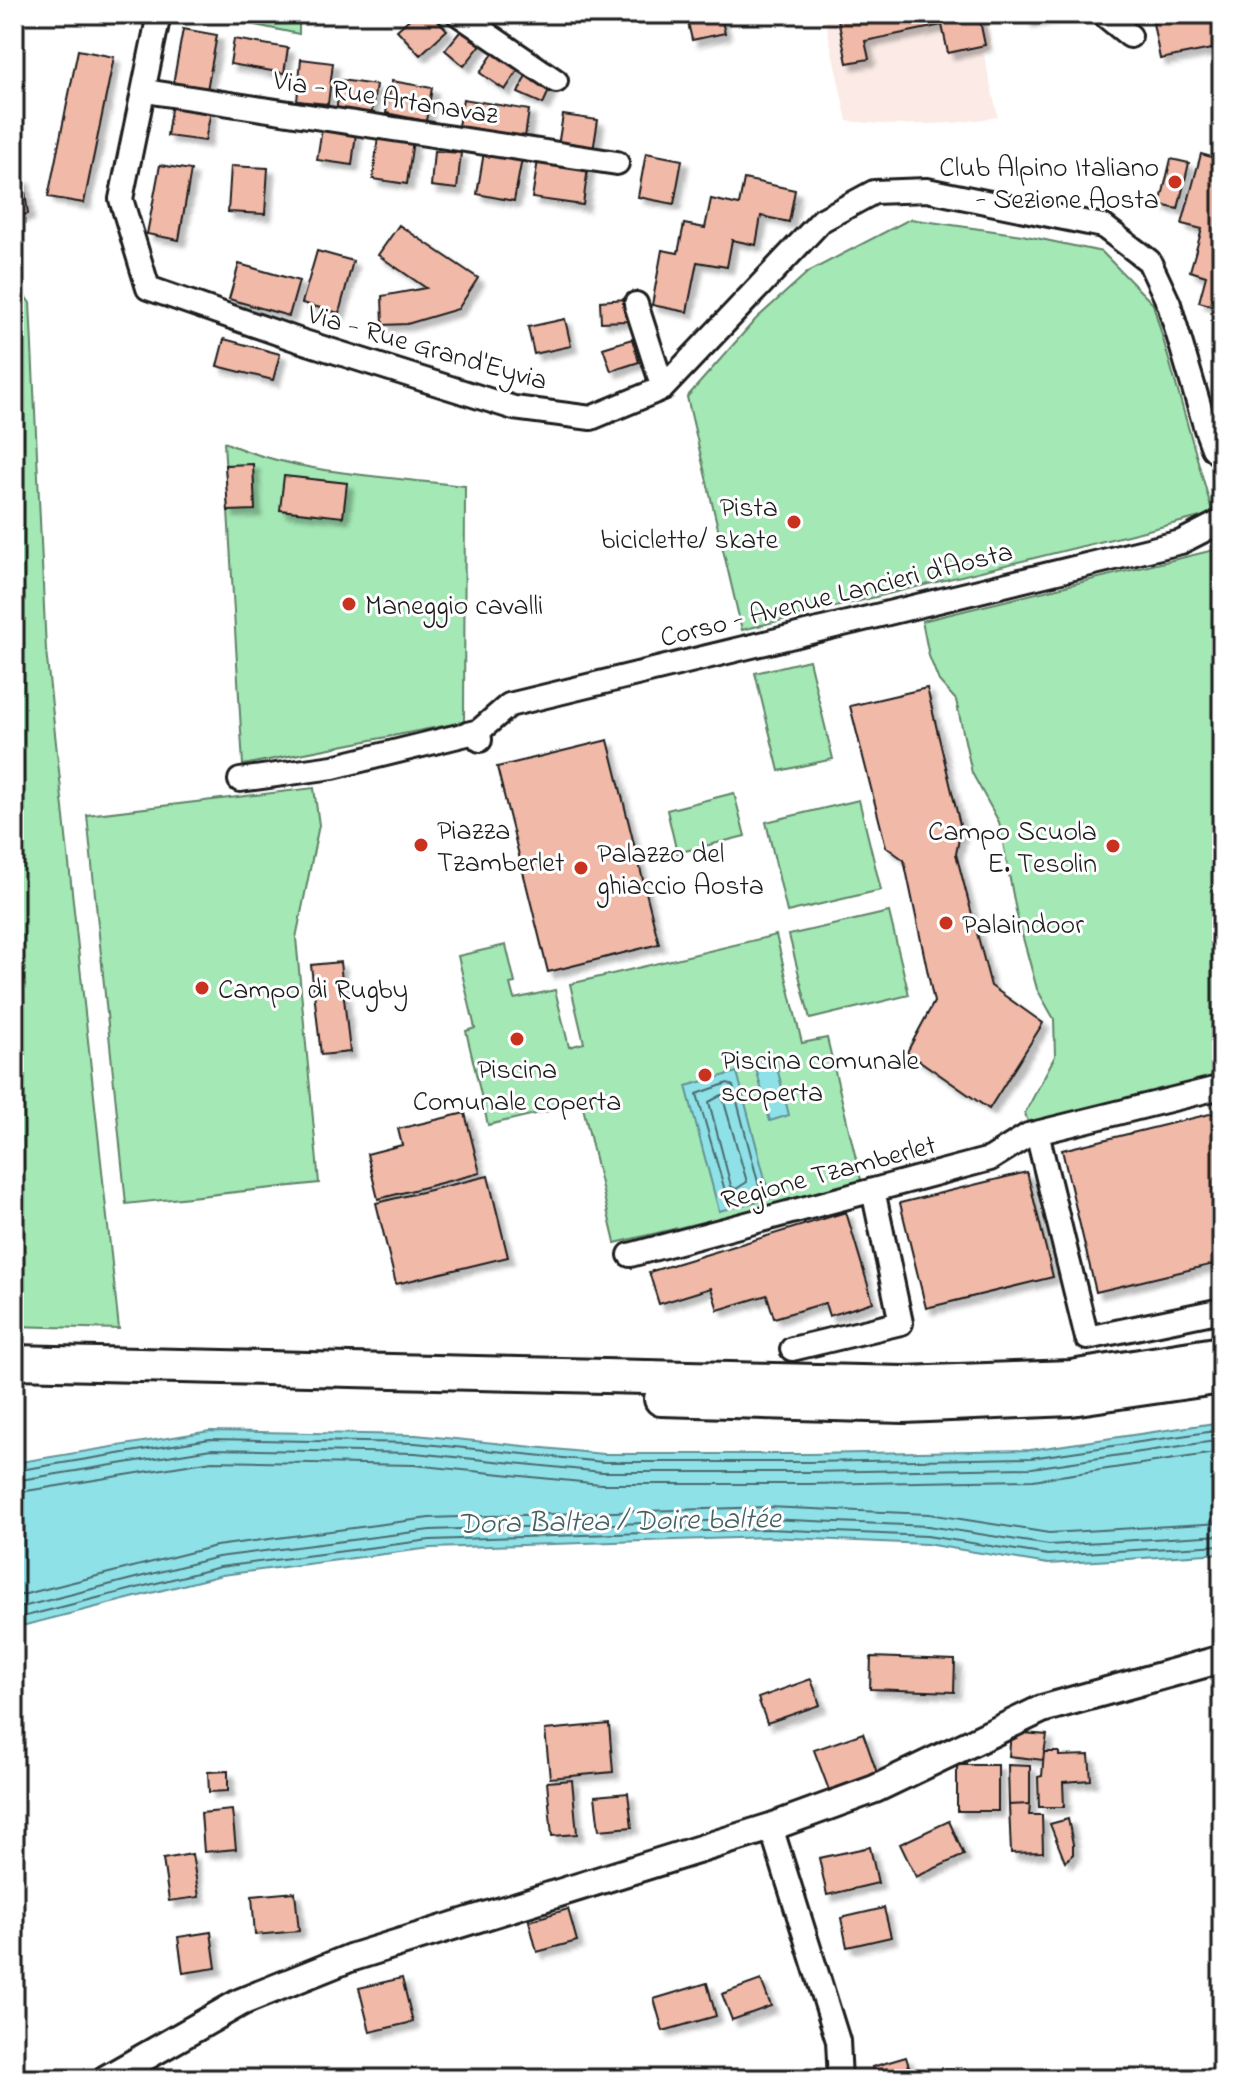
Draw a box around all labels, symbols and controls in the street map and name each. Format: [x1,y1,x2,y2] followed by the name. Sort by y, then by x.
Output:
[269,61,501,138] street label: Via - Rue Artanavaz
[939,149,1159,222] place label: Club Alpino Italiano - Sezione Aosta
[1166,173,1184,191] marker: Club Alpino Italiano - Sezione Aosta
[301,295,552,403] street label: Via - Rue Grand'Eyvia
[600,489,778,562] place label: Pista biciclette/ skate
[785,513,803,531] marker: Pista biciclette/ skate
[656,533,1017,660] street label: Corso - Avenue Lancieri d'Aosta
[365,587,543,628] place label: Maneggio cavalli
[340,595,358,613] marker: Maneggio cavalli
[437,812,564,885] place label: Piazza Tzamberlet
[928,813,1097,886] place label: Campo Scuola E. Tesolin
[596,835,764,908] place label: Palazzo del ghiaccio Aosta
[412,836,430,854] marker: Piazza Tzamberlet
[1104,837,1122,855] marker: Campo Scuola E. Tesolin
[572,859,590,877] marker: Palazzo del ghiaccio Aosta
[962,906,1084,947] place label: Palaindoor
[937,914,955,932] marker: Palaindoor
[218,971,408,1012] place label: Campo di Rugby
[193,979,211,997] marker: Campo di Rugby
[508,1030,526,1048] marker: Piscina Comunale coperta
[721,1042,920,1115] place label: Piscina comunale scoperta
[413,1051,621,1124] place label: Piscina Comunale coperta
[696,1066,714,1084] marker: Piscina comunale scoperta
[717,1126,941,1223] street label: Regione Tzamberlet
[457,1498,783,1548] water label: Dora Baltea / Doire baltée

